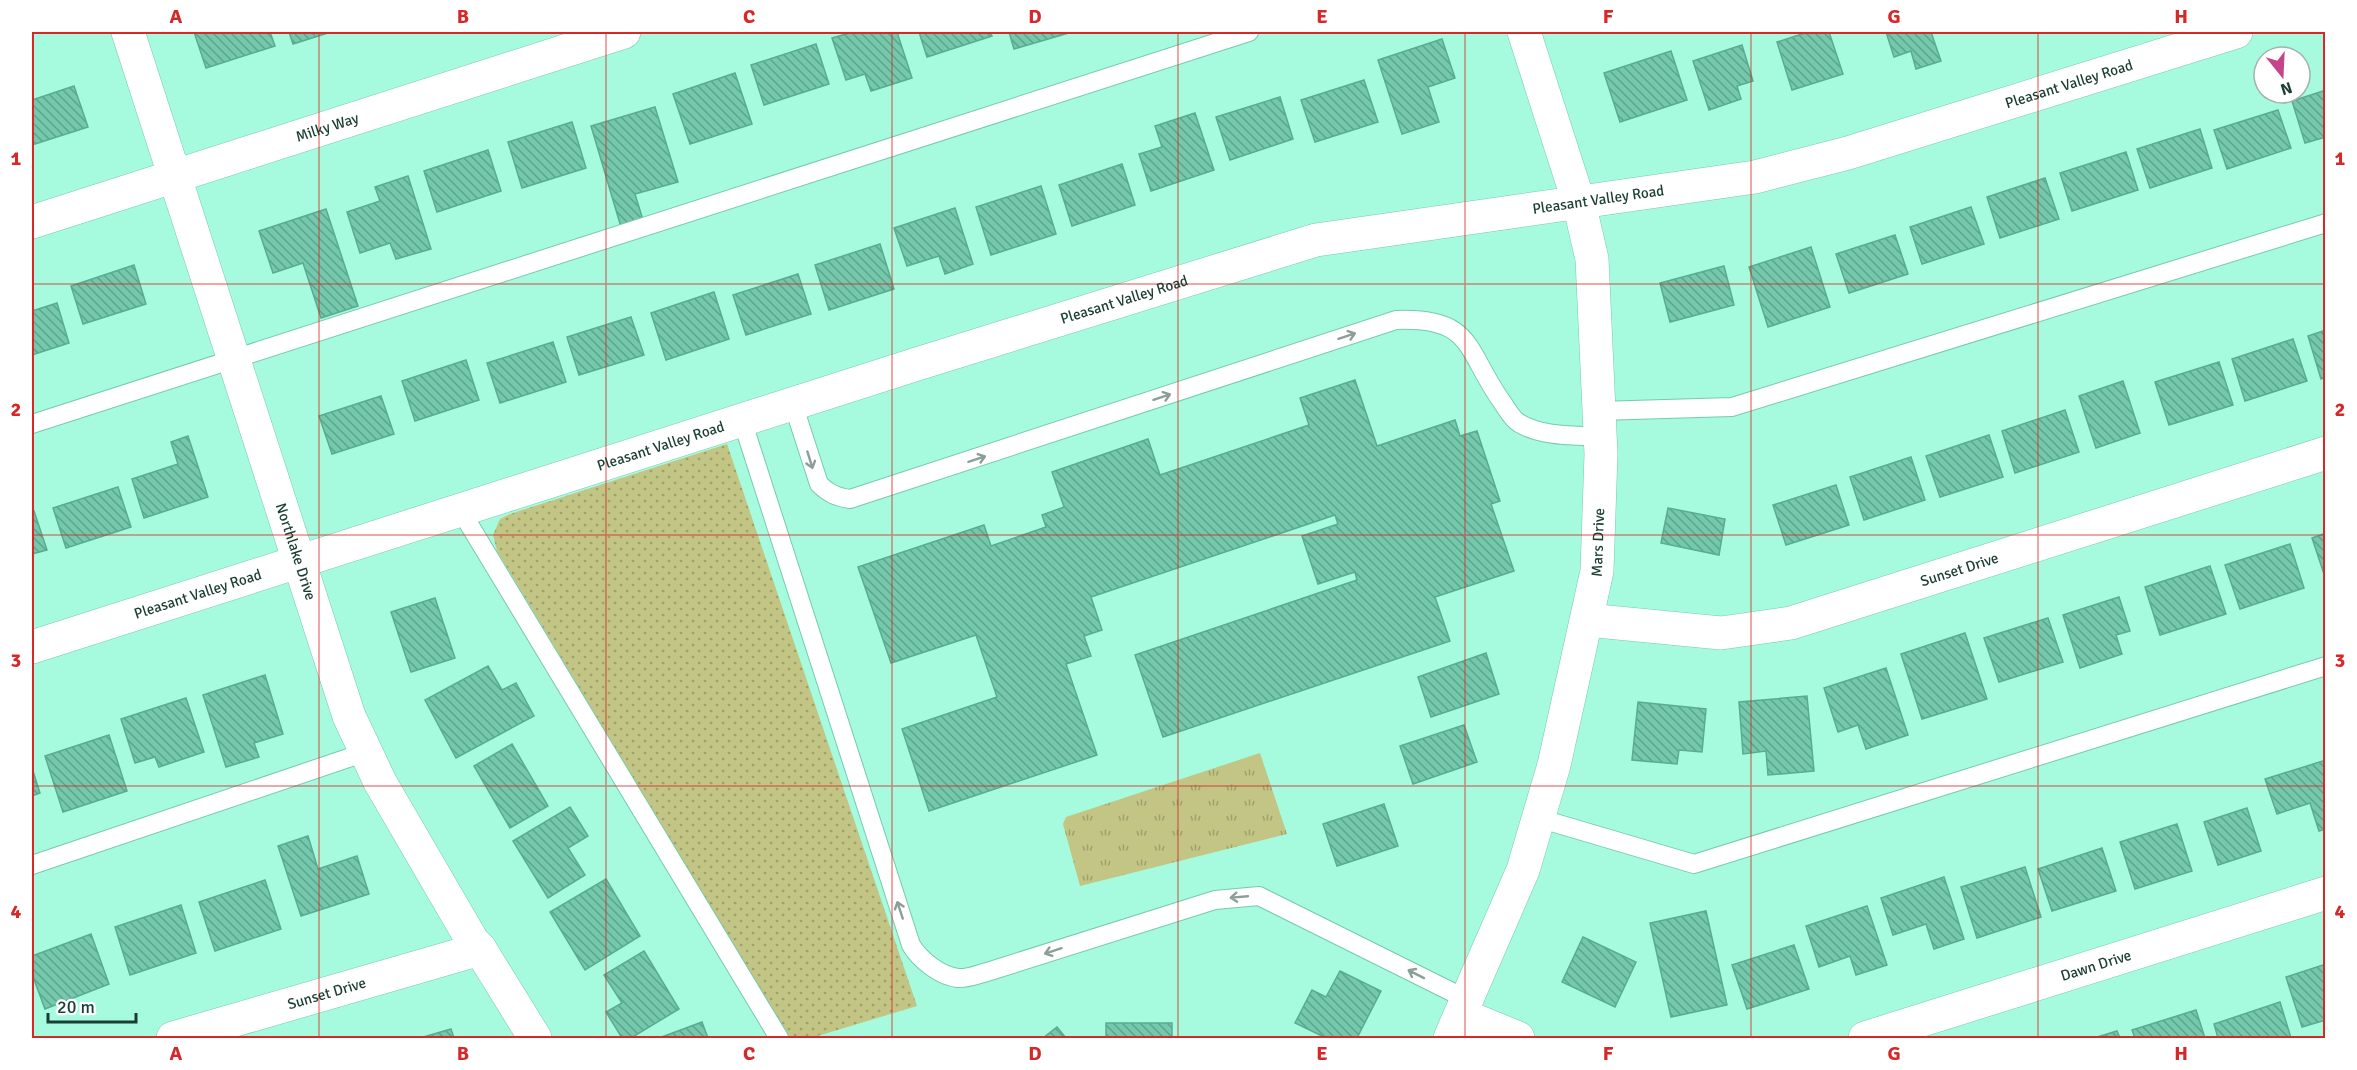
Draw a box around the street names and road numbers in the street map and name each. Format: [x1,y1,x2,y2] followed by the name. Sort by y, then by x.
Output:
[2003,56,2135,112] street label: Pleasant Valley Road
[293,109,361,146] street label: Milky Way
[1531,181,1665,218] street label: Pleasant Valley Road
[1058,271,1190,328] street label: Pleasant Valley Road
[595,417,727,475] street label: Pleasant Valley Road
[272,501,320,602] street label: Northlake Drive
[1588,508,1608,577] street label: Mars Drive
[1918,549,2001,590] street label: Sunset Drive
[132,565,264,623] street label: Pleasant Valley Road
[2058,946,2133,985] street label: Dawn Drive
[285,974,368,1013] street label: Sunset Drive

